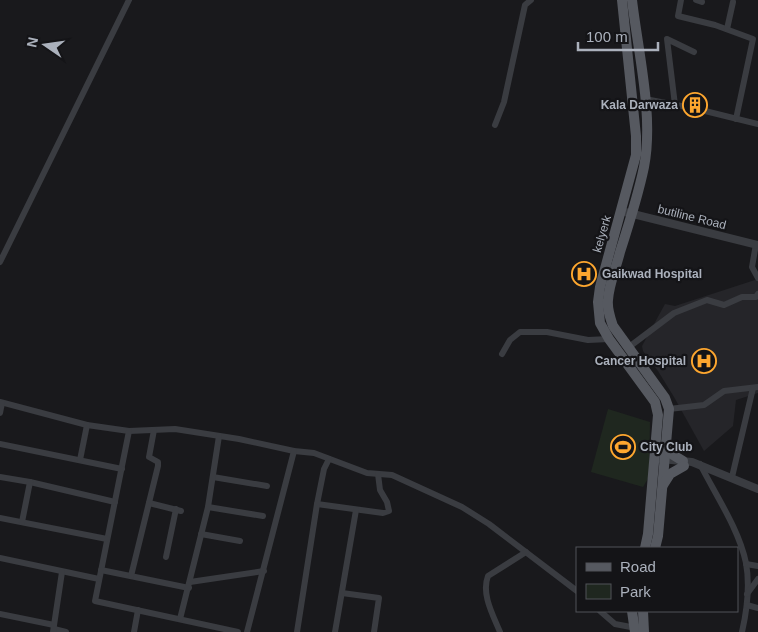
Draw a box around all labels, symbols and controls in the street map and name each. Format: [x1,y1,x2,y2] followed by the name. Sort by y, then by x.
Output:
[20,20,70,70] north arrow
[578,20,658,52] scale bar
[586,28,628,45] text: 100 m
[23,35,41,49] text: N
[682,92,708,118] building icon: Kala Darwaza
[601,98,678,112] place label: Kala Darwaza
[656,202,728,232] street label: butiline Road
[590,213,614,254] street label: kelyerk
[571,261,597,287] hospital icon: Gaikwad Hospital
[602,267,702,281] place label: Gaikwad Hospital
[691,348,717,374] hospital icon: Cancer Hospital
[595,354,686,368] place label: Cancer Hospital
[610,434,636,460] sports icon: City Club
[640,440,693,454] place label: City Club
[576,547,738,612] legend
[620,558,656,575] text: Road
[620,583,651,600] text: Park

